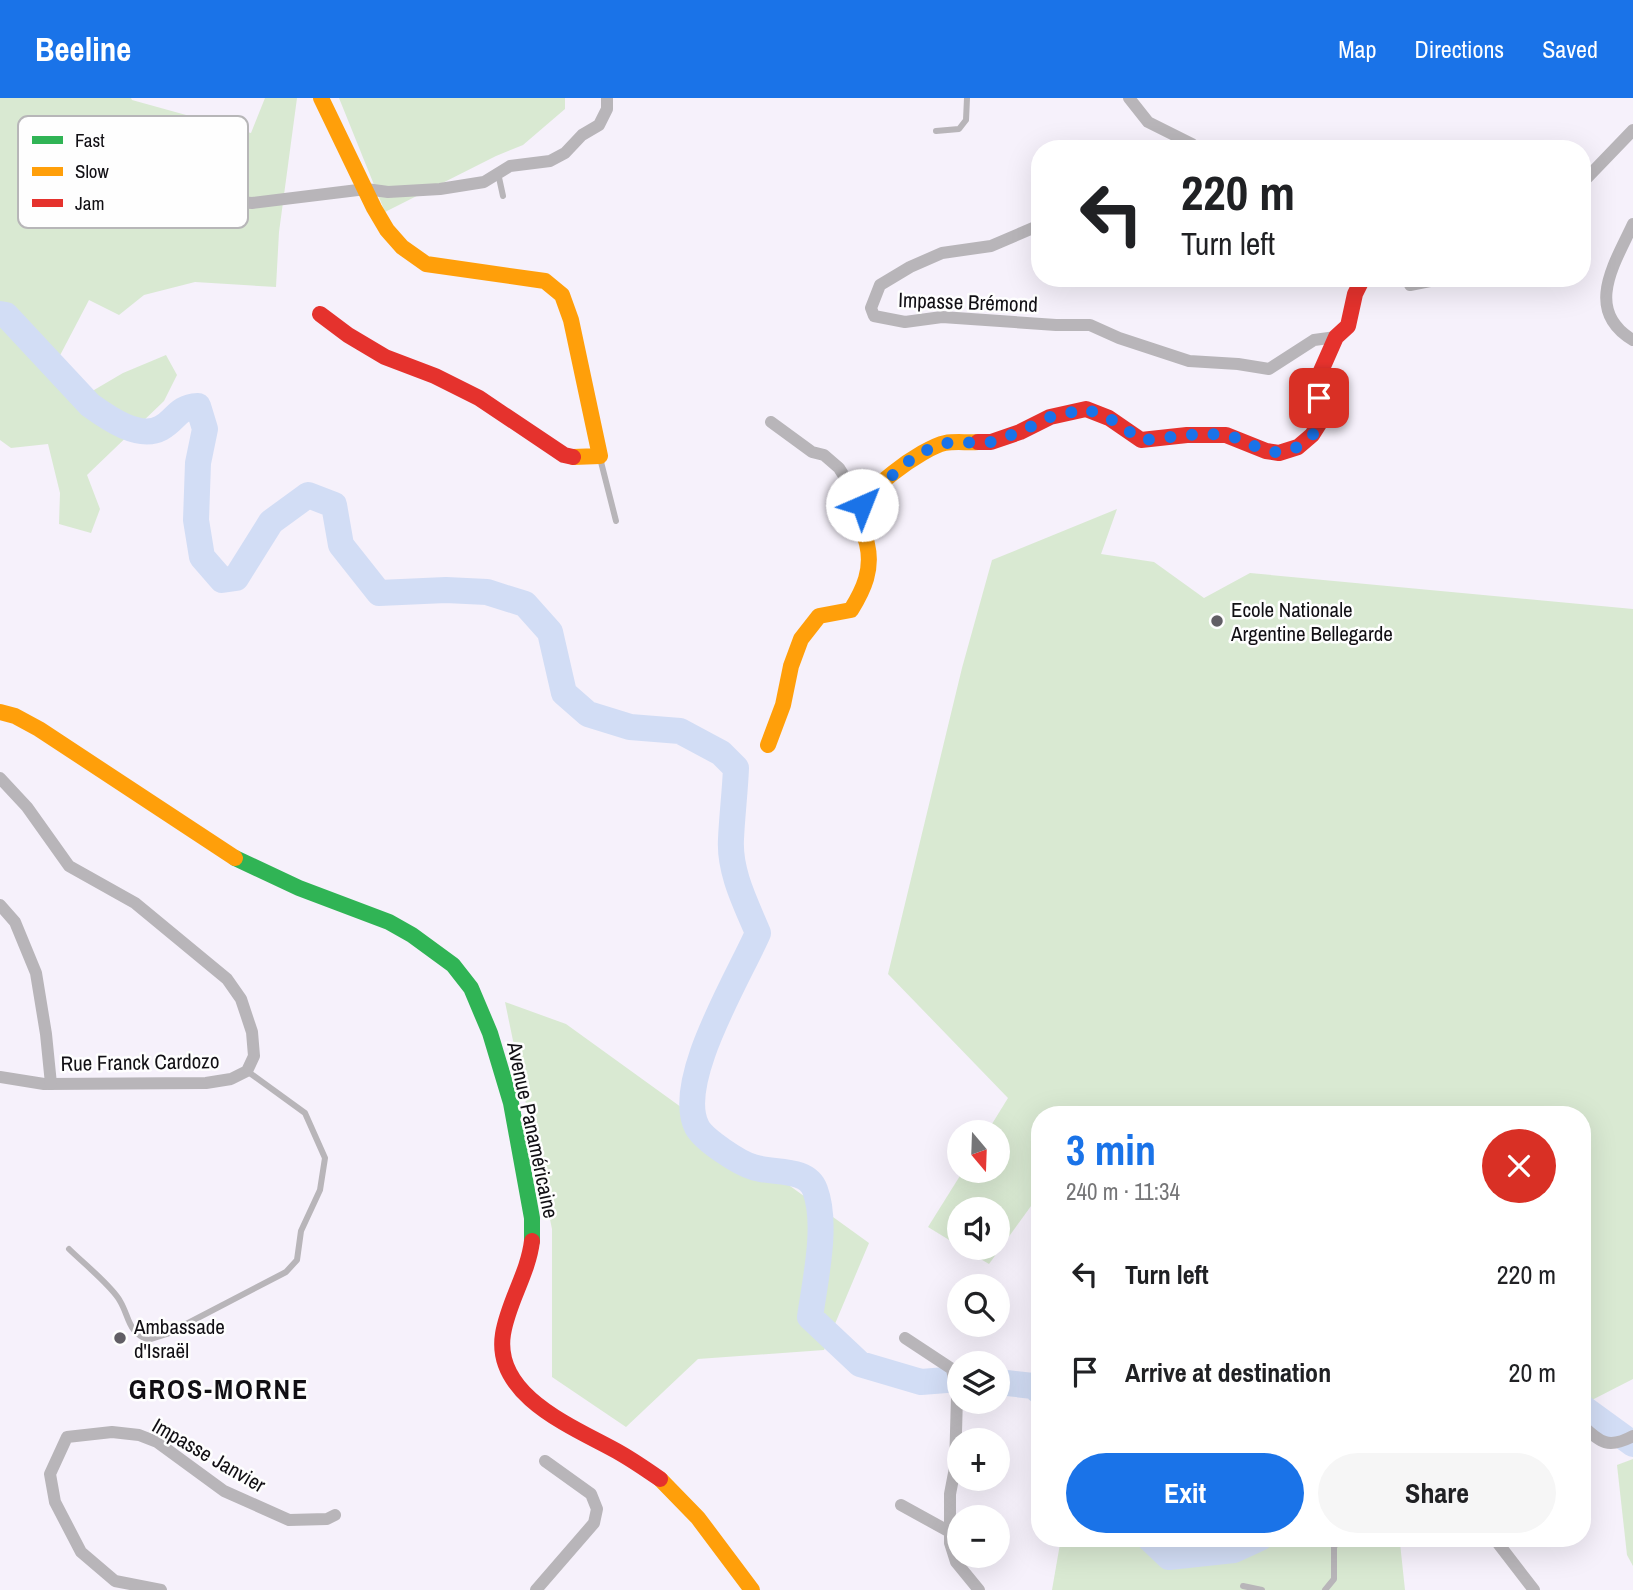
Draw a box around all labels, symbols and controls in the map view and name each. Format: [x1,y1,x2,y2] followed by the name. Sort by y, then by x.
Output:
[35,27,131,71] text: Beeline
[1338,33,1376,65] text: Map
[1414,33,1504,65] text: Directions
[1542,33,1598,65] text: Saved
[18,116,248,228] legend
[75,127,105,153] text: Fast
[75,158,110,184] text: Slow
[1181,159,1295,225] text: 220 m
[1066,168,1157,259] icon: left
[75,190,104,216] text: Jam
[1181,222,1275,265] text: Turn left
[898,285,1038,319] street label: Impasse Brémond
[1289,368,1349,428] pin
[1300,379,1338,417] icon: arrive
[825,468,899,542] position arrow
[1230,595,1393,648] place label: Ecole Nationale Argentine Bellegarde
[1209,613,1225,629] marker: Ecole Nationale Argentine Bellegarde
[500,1038,566,1221] street label: Avenue Panaméricaine
[60,1046,220,1078] street label: Rue Franck Cardozo
[947,1120,1010,1183] north arrow
[947,1120,1010,1568] map controls
[1066,1122,1156,1178] text: 3 min
[1482,1129,1556,1203] button: close
[1066,1176,1180,1207] text: 240 m · 11:34
[947,1197,1010,1260] button: sound
[1066,1255,1104,1293] icon: left
[1125,1257,1209,1292] text: Turn left
[1497,1257,1556,1292] text: 220 m
[947,1274,1010,1337] button: search
[133,1312,225,1365] place label: Ambassade d'Israël
[112,1330,128,1346] marker: Ambassade d'Israël
[947,1351,1010,1414] button: layers
[1066,1353,1104,1391] icon: arrive
[1125,1355,1331,1390] text: Arrive at destination
[1509,1355,1556,1390] text: 20 m
[129,1370,309,1408] district label: GROS-MORNE
[147,1411,271,1499] street label: Impasse Janvier
[947,1428,1010,1491] button: +
[1066,1453,1304,1533] button: Exit
[1318,1453,1556,1533] button: Share
[947,1505,1010,1568] button: −

